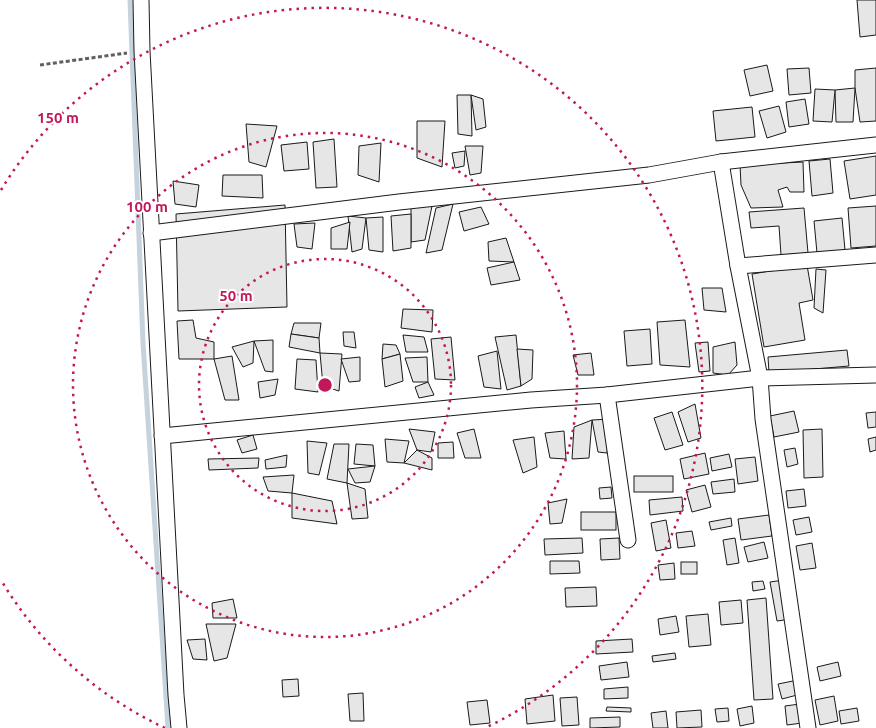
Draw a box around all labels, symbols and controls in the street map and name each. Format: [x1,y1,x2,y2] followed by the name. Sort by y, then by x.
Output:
[37,109,79,126] text: 150 m
[126,198,168,215] text: 100 m
[219,287,253,304] text: 50 m
[316,376,334,394] centre of rings

